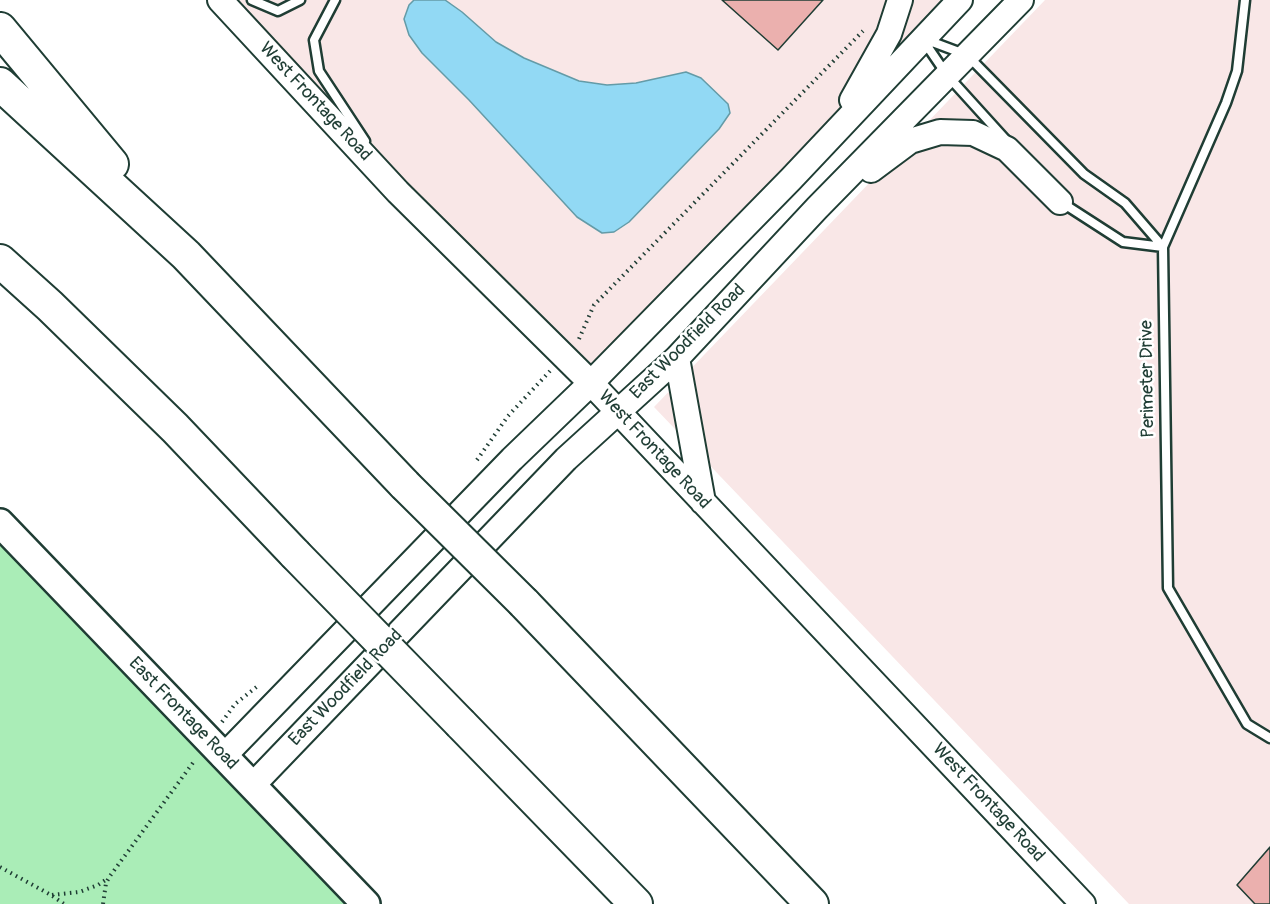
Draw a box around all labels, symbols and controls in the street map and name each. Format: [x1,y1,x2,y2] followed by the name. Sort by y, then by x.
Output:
[254,38,376,166] street label: West Frontage Road
[626,280,750,404] street label: East Woodfield Road
[1136,320,1160,438] street label: Perimeter Drive
[593,386,715,514] street label: West Frontage Road
[285,625,407,751] street label: East Woodfield Road
[124,653,242,775] street label: East Frontage Road
[927,739,1049,867] street label: West Frontage Road

